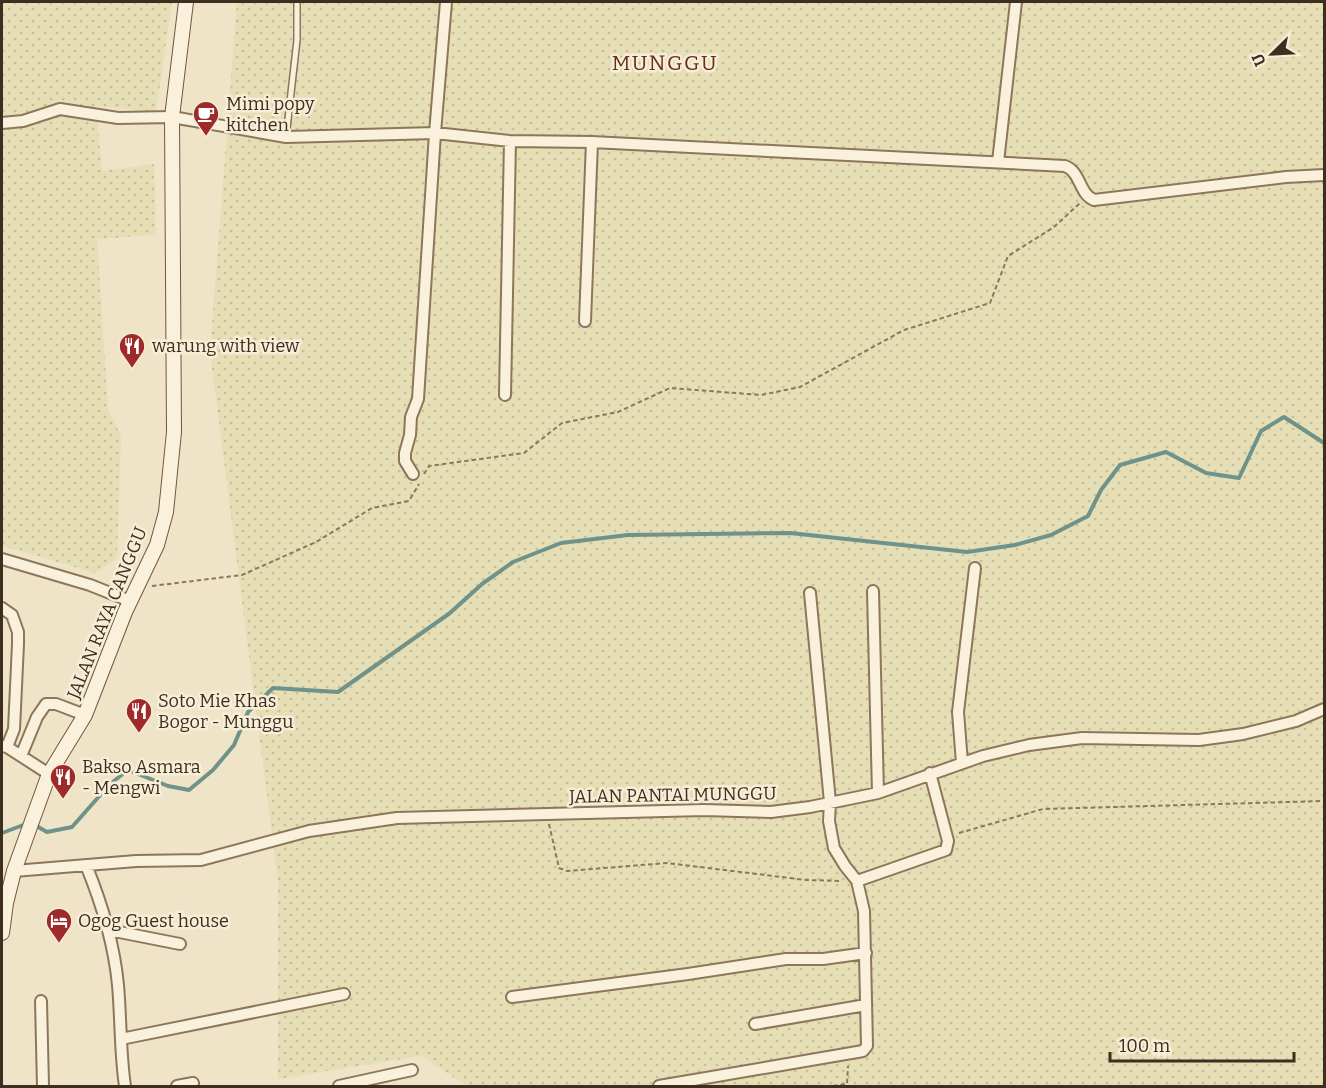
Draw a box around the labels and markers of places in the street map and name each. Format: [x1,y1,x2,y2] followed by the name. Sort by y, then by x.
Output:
[226,93,315,136] place label: Mimi popy kitchen
[191,99,221,137] cafe icon: Mimi popy kitchen
[117,331,147,369] restaurant icon: warung with view
[151,335,300,357] place label: warung with view
[158,690,293,733] place label: Soto Mie Khas Bogor - Munggu
[124,696,154,734] restaurant icon: Soto Mie Khas Bogor - Munggu
[82,756,201,799] place label: Bakso Asmara - Mengwi
[48,762,78,800] restaurant icon: Bakso Asmara - Mengwi
[44,906,74,944] hotel icon: Ogog Guest house
[78,910,229,932] place label: Ogog Guest house

